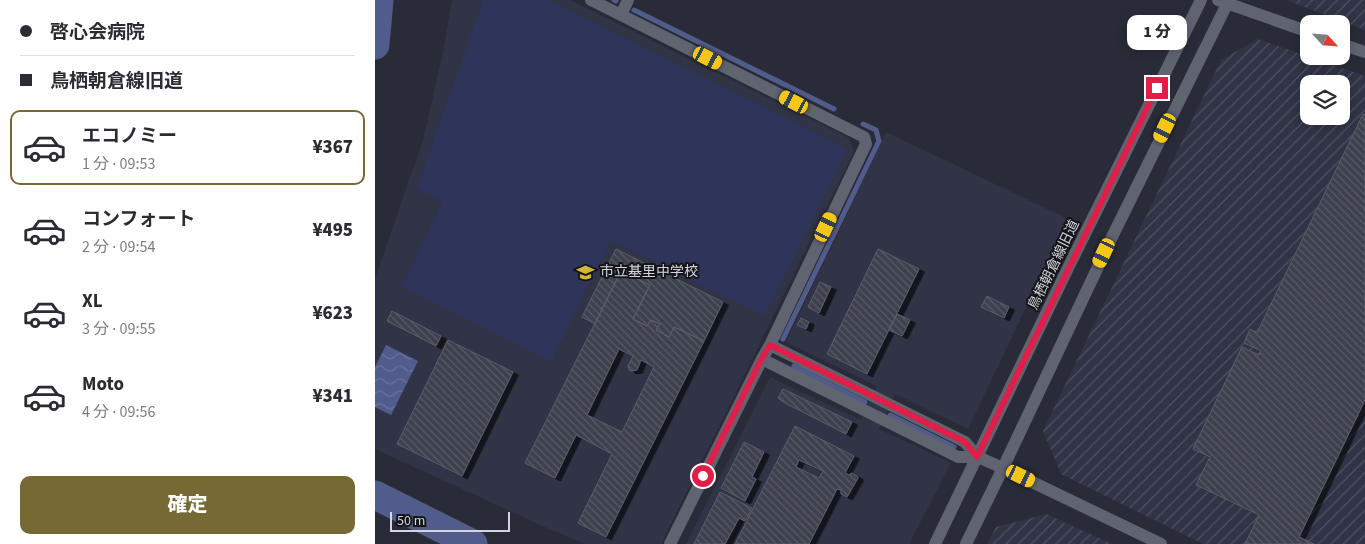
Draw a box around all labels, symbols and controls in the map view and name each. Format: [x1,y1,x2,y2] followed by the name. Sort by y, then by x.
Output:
[1300,15,1350,65] north arrow
[1300,15,1350,125] map controls
[1127,16,1187,51] callout: 1 分
[50,19,145,46] text: 啓心会病院
[1143,21,1171,43] text: 1 分
[691,45,724,71] car
[50,68,183,95] text: 鳥栖朝倉線旧道
[1300,75,1350,125] button: layers
[1146,77,1168,99] route end
[777,89,810,115] car
[1151,111,1178,145] car
[82,123,177,150] text: エコノミー
[22,125,67,170] icon: car
[312,134,353,161] text: ¥367
[82,153,155,175] text: 1 分 · 09:53
[82,206,195,233] text: コンフォート
[22,208,67,253] icon: car
[812,210,839,244] car
[312,217,353,244] text: ¥495
[1024,217,1084,313] street label: 鳥栖朝倉線旧道
[82,236,155,258] text: 2 分 · 09:54
[1090,236,1117,270] car
[576,262,596,282] school or university icon: 市立基里中学校
[600,262,698,282] place label: 市立基里中学校
[82,288,103,315] text: XL
[22,291,67,336] icon: car
[312,300,353,327] text: ¥623
[82,318,155,340] text: 3 分 · 09:55
[82,371,124,398] text: Moto
[22,374,67,419] icon: car
[312,383,353,410] text: ¥341
[82,401,155,423] text: 4 分 · 09:56
[1004,463,1037,489] car
[692,465,714,487] route start
[20,476,355,534] button: 確定
[390,509,510,532] scale bar
[397,511,425,531] text: 50 m

